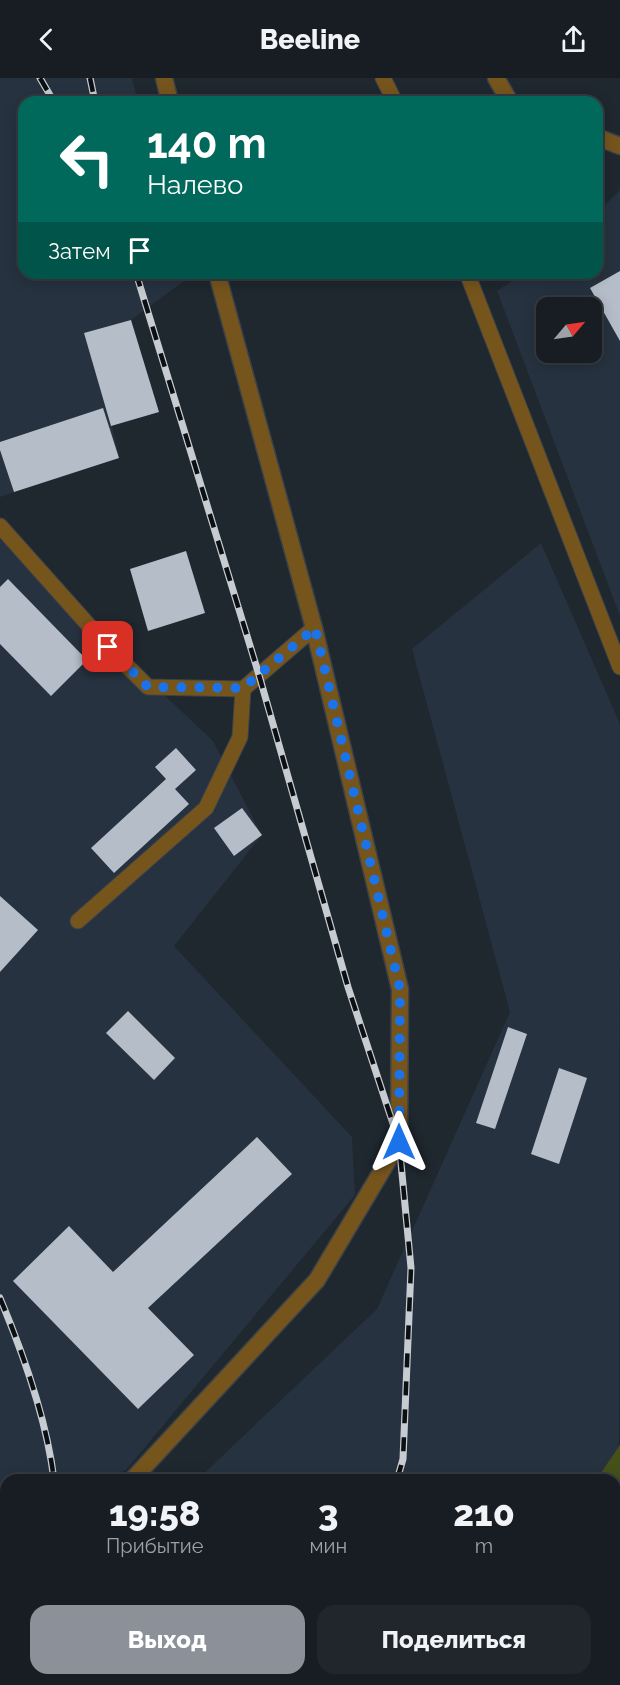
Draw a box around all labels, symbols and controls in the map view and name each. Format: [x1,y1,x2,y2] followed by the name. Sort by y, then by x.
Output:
[30,23,63,56] icon: back
[557,23,590,56] icon: share
[260,24,360,55] text: Beeline
[147,119,267,168] text: 140 m
[48,120,126,198] icon: left
[147,169,243,200] text: Налево
[123,234,156,267] icon: arrive
[48,238,111,264] text: Затем
[536,297,602,363] north arrow
[536,297,602,363] map controls
[82,621,133,672] pin
[91,630,124,663] icon: arrive
[367,1110,431,1174] position arrow
[109,1492,201,1534] text: 19:58
[318,1492,339,1534] text: 3
[453,1492,515,1534] text: 210
[106,1534,203,1558] text: Прибытие
[310,1534,347,1558] text: мин
[475,1534,493,1558] text: m
[30,1605,305,1674] button: Выход
[317,1605,591,1674] button: Поделиться

